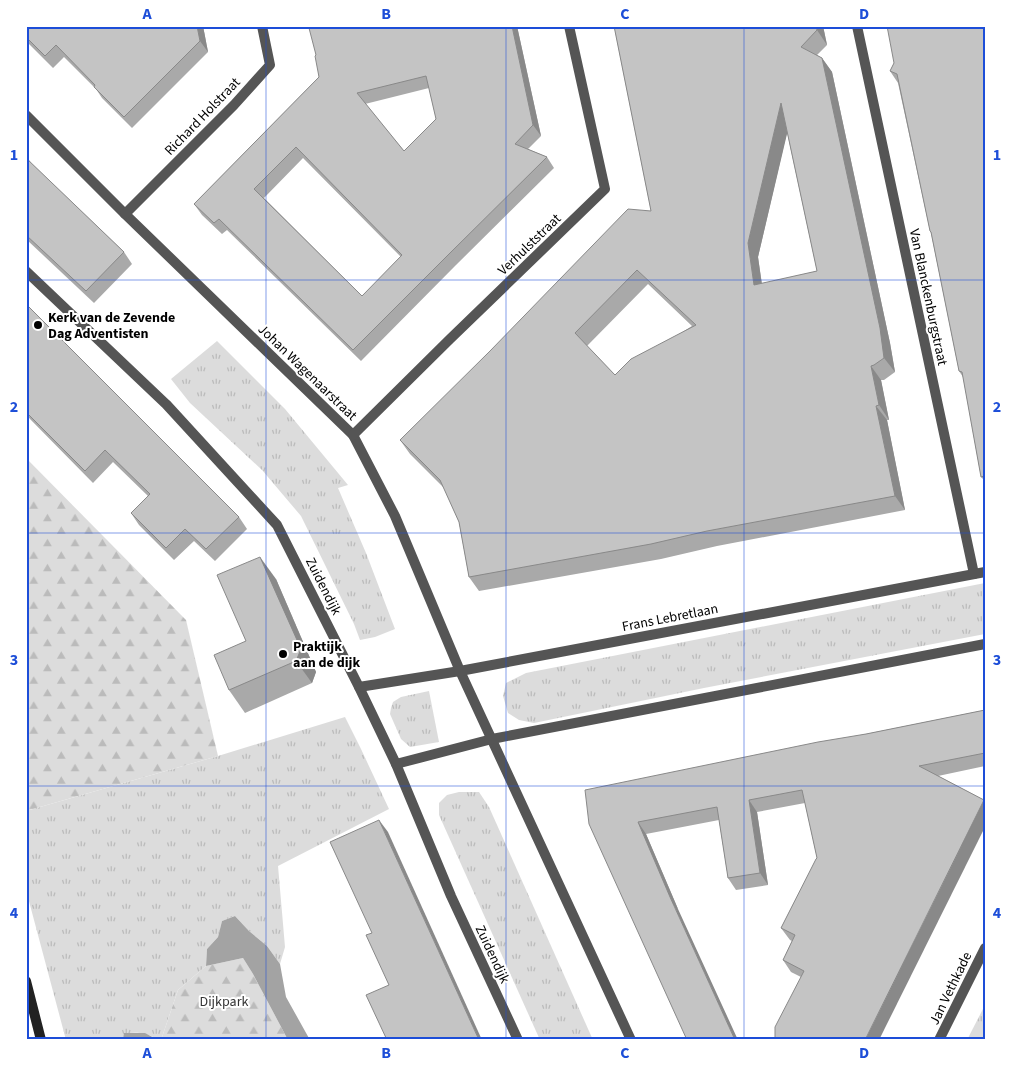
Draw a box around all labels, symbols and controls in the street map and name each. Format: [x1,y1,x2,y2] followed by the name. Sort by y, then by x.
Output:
[141,3,152,25] text: A
[381,3,391,25] text: B
[620,3,630,25] text: C
[859,3,869,25] text: D
[160,73,245,160] street label: Richard Holstraat
[10,144,18,166] text: 1
[993,144,1001,166] text: 1
[494,209,566,280] street label: Verhulststraat
[904,227,952,368] street label: Van Blanckenburgstraat
[48,308,175,344] place label: Kerk van de Zevende Dag Adventisten
[32,319,44,331] marker: Kerk van de Zevende Dag Adventisten
[253,320,362,426] street label: Johan Wagenaarstraat
[10,396,18,418] text: 2
[993,396,1001,418] text: 2
[300,554,346,619] street label: Zuidendijk
[620,599,720,637] street label: Frans Lebretlaan
[293,637,360,673] place label: Praktijk aan de dijk
[277,648,289,660] marker: Praktijk aan de dijk
[10,649,18,671] text: 3
[993,649,1001,671] text: 3
[10,902,19,924] text: 4
[993,902,1002,924] text: 4
[470,922,514,987] street label: Zuidendijk
[925,949,977,1028] street label: Jan Vethkade
[200,992,248,1012] park label: Dijkpark
[141,1042,152,1064] text: A
[381,1042,391,1064] text: B
[620,1042,630,1064] text: C
[859,1042,869,1064] text: D

